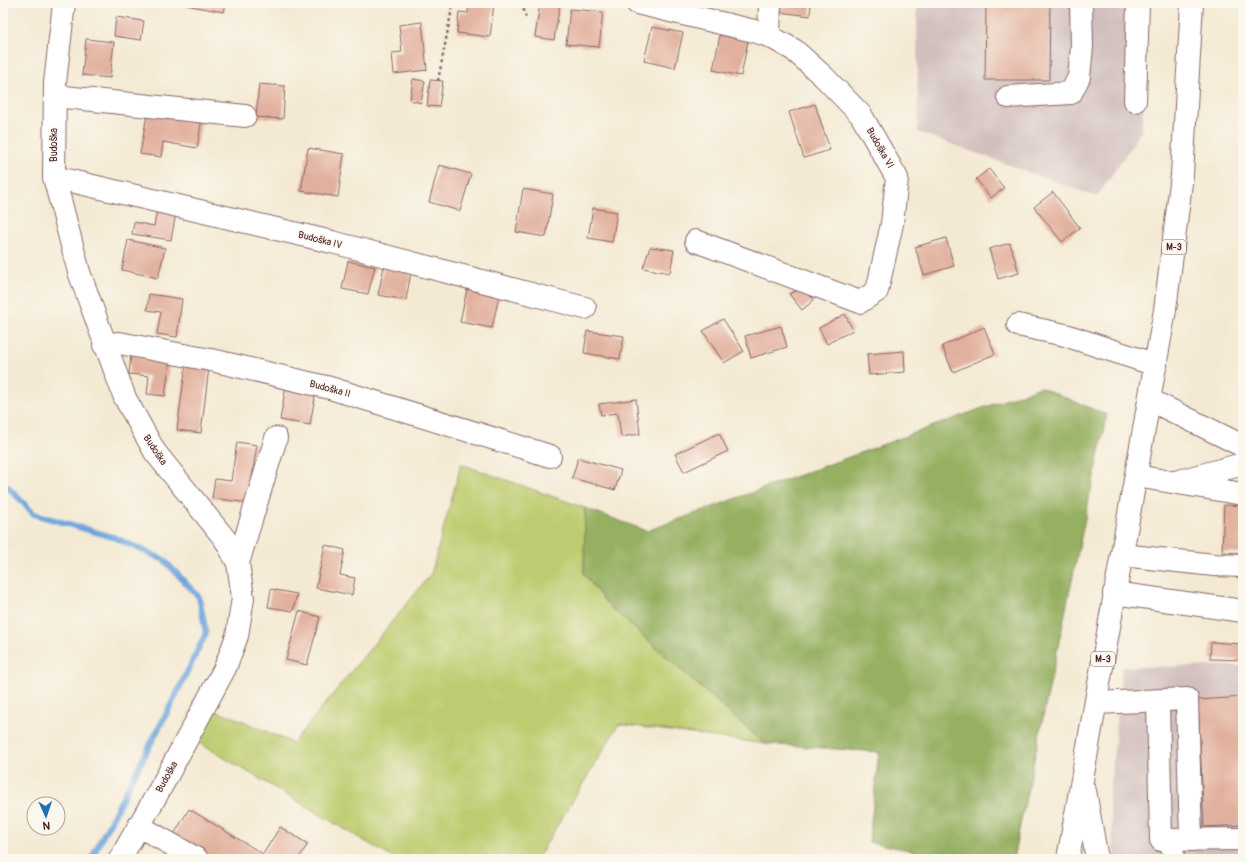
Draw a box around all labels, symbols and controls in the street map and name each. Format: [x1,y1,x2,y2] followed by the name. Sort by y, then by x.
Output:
[864,126,896,170] street label: Budoška VI
[48,128,60,162] street label: Budoška
[297,229,343,251] street label: Budoška IV
[1162,240,1186,254] road number: M-3
[308,378,352,400] street label: Budoška II
[141,433,170,468] street label: Budoška
[1091,652,1115,666] road number: M-3
[153,759,181,795] street label: Budoška
[26,796,66,836] north arrow
[42,819,51,832] text: N

